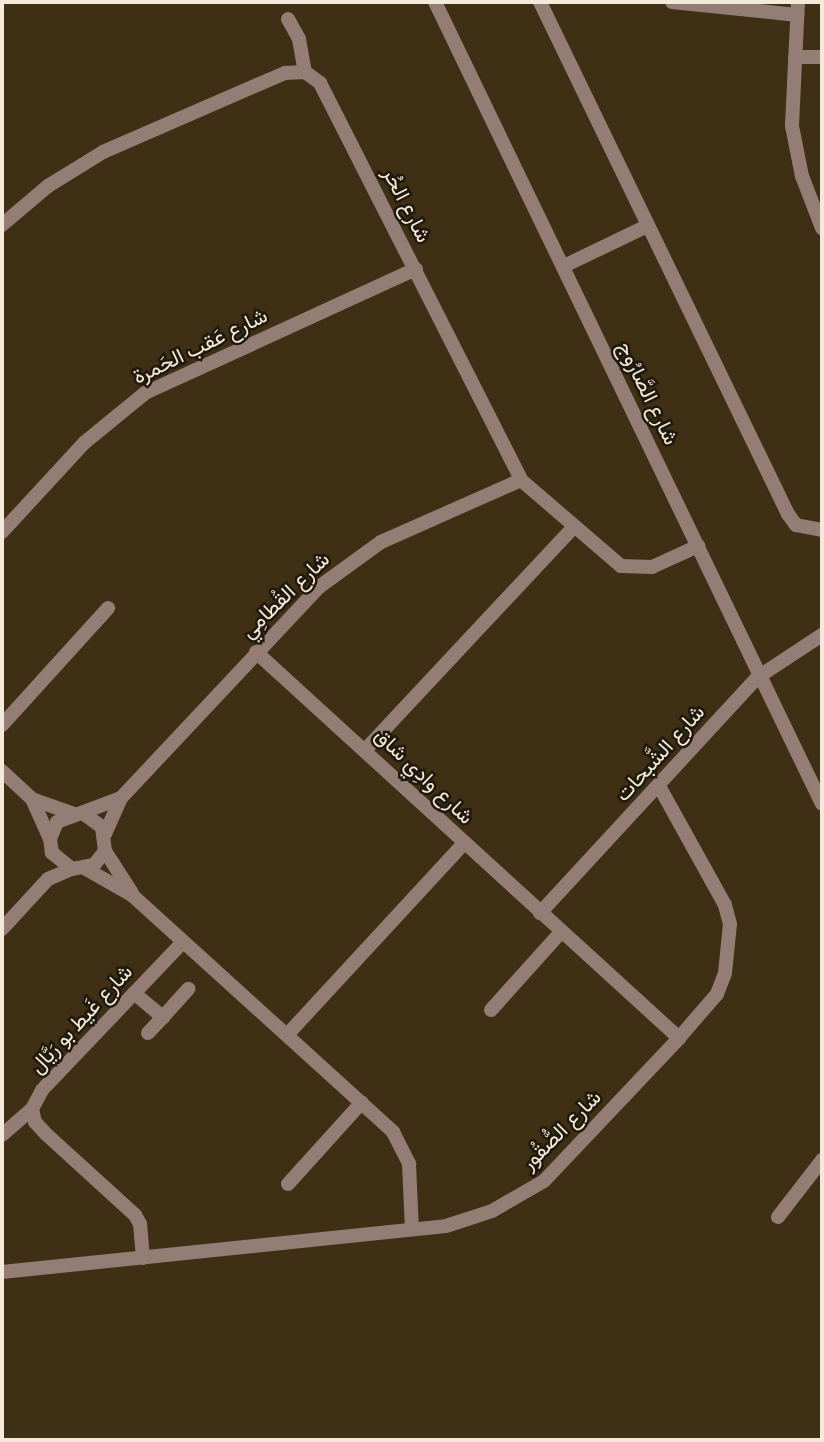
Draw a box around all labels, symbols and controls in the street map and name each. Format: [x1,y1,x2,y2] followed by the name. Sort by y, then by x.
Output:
[378,163,436,247] street label: شارع الحُر
[129,303,271,389] street label: شارع عَقب الحَمرة
[612,337,684,449] street label: شارع الصَّارُوج
[235,547,335,643] street label: شارع القُطامِي
[610,700,710,806] street label: شارع الشَّبحات
[369,723,479,829] street label: شارع وادِي شاق
[24,959,138,1079] street label: شارع غَيط بو رَيَّال
[516,1085,606,1175] street label: شارع الصُّقُور

